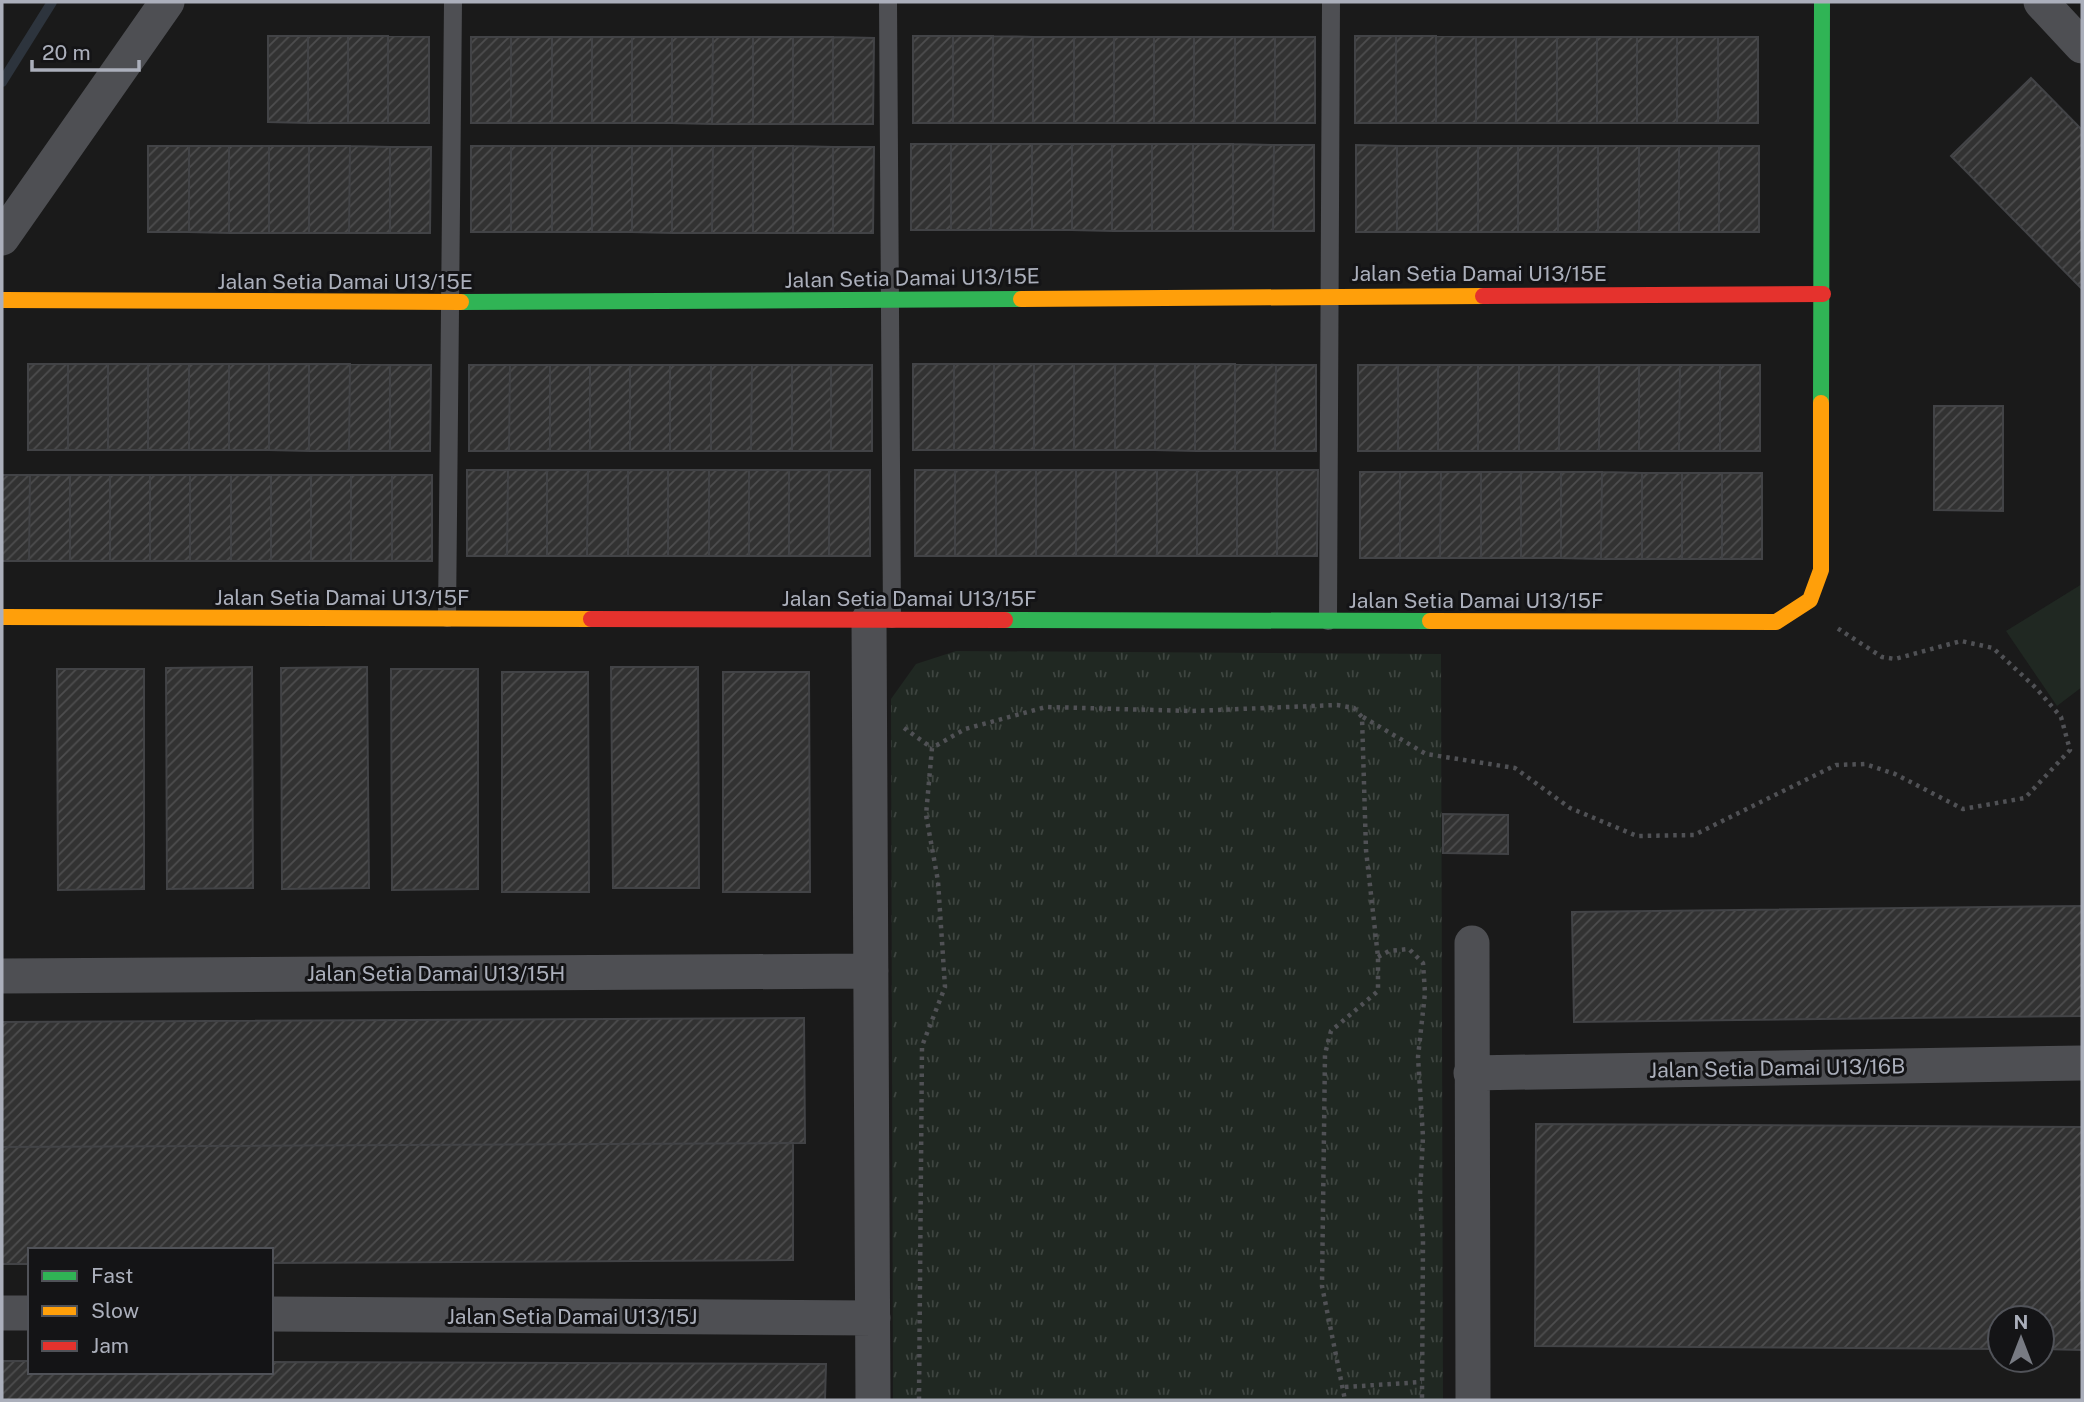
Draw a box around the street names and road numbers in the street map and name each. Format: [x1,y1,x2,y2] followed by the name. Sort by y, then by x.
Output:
[1351,261,1607,286] street label: Jalan Setia Damai U13/15E
[784,263,1040,293] street label: Jalan Setia Damai U13/15E
[217,269,473,294] street label: Jalan Setia Damai U13/15E
[215,585,469,610] street label: Jalan Setia Damai U13/15F
[782,586,1036,611] street label: Jalan Setia Damai U13/15F
[1349,588,1603,613] street label: Jalan Setia Damai U13/15F
[307,961,565,986] street label: Jalan Setia Damai U13/15H
[1649,1053,1905,1083] street label: Jalan Setia Damai U13/16B
[447,1304,697,1329] street label: Jalan Setia Damai U13/15J

